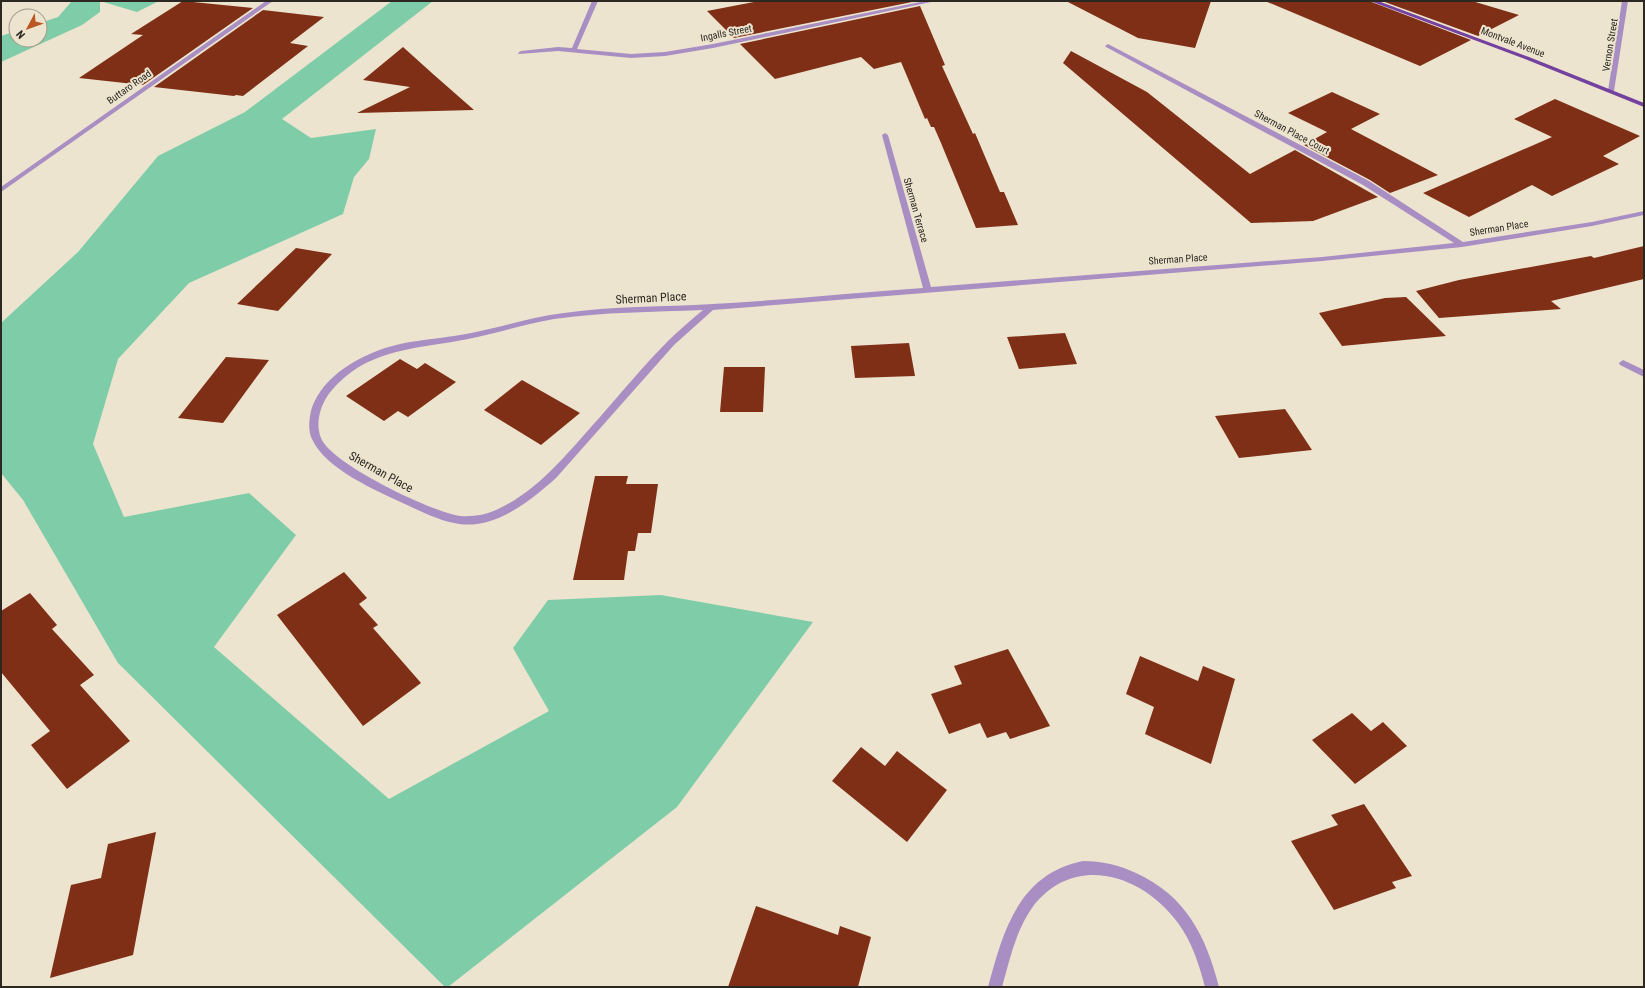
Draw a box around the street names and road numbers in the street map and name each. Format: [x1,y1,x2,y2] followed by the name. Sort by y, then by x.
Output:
[1600,18,1620,72] street label: Vernon Street
[699,23,753,43] street label: Ingalls Street
[1480,25,1547,59] street label: Montvale Avenue
[105,68,153,106] street label: Buttaro Road
[1253,108,1331,156] street label: Sherman Place Court
[902,177,931,244] street label: Sherman Terrace
[1469,218,1529,238] street label: Sherman Place
[1148,251,1208,267] street label: Sherman Place
[615,289,687,307] street label: Sherman Place
[347,449,416,496] street label: Sherman Place

